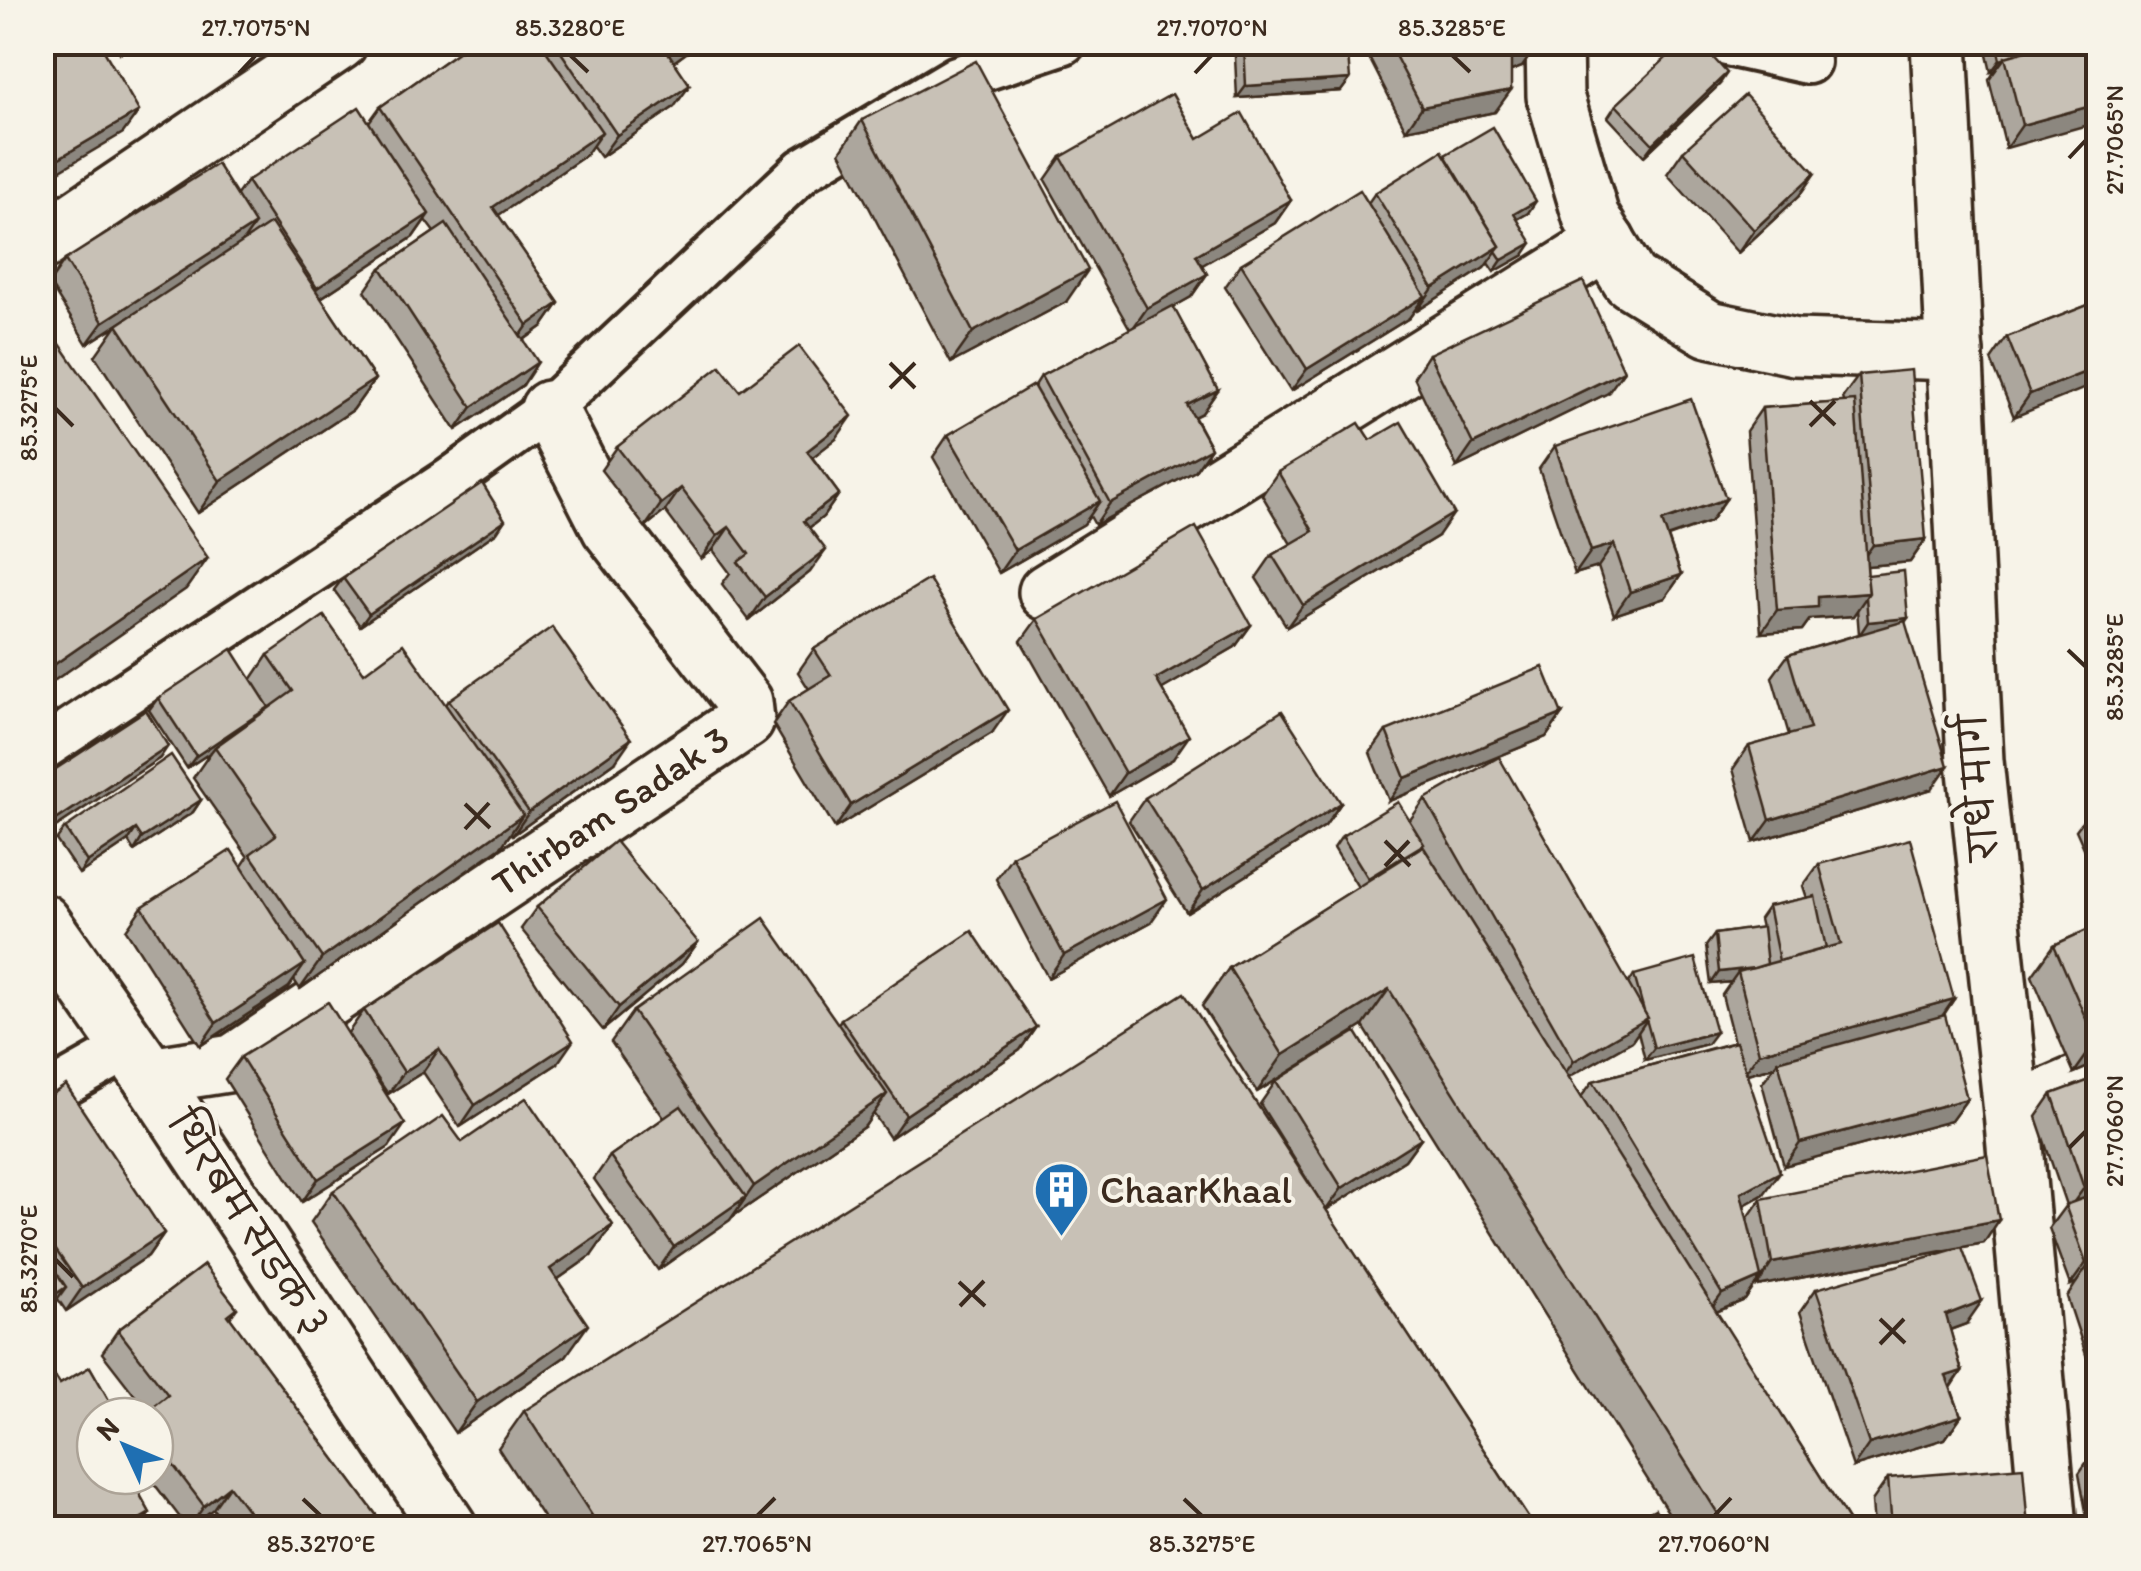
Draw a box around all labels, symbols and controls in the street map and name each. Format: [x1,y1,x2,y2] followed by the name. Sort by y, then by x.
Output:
[201,12,311,42] text: 27.7075°N
[515,12,625,42] text: 85.3280°E
[1156,12,1268,42] text: 27.7070°N
[1398,12,1506,42] text: 85.3285°E
[2099,85,2129,195] text: 27.7065°N
[13,355,43,461] text: 85.3275°E
[2099,613,2129,721] text: 85.3285°E
[1941,709,2008,865] street label: राधे मार्ग
[483,715,738,906] street label: Thirbam Sadak 3
[2099,1075,2129,1187] text: 27.7060°N
[157,1097,343,1346] street label: थिरबम सडक ३
[1031,1160,1091,1239] building icon: ChaarKhaal
[1100,1167,1292,1213] place label: ChaarKhaal
[13,1205,43,1313] text: 85.3270°E
[75,1396,175,1496] north arrow
[88,1410,126,1447] text: N
[267,1528,375,1558] text: 85.3270°E
[702,1528,812,1558] text: 27.7065°N
[1149,1528,1255,1558] text: 85.3275°E
[1658,1528,1770,1558] text: 27.7060°N

